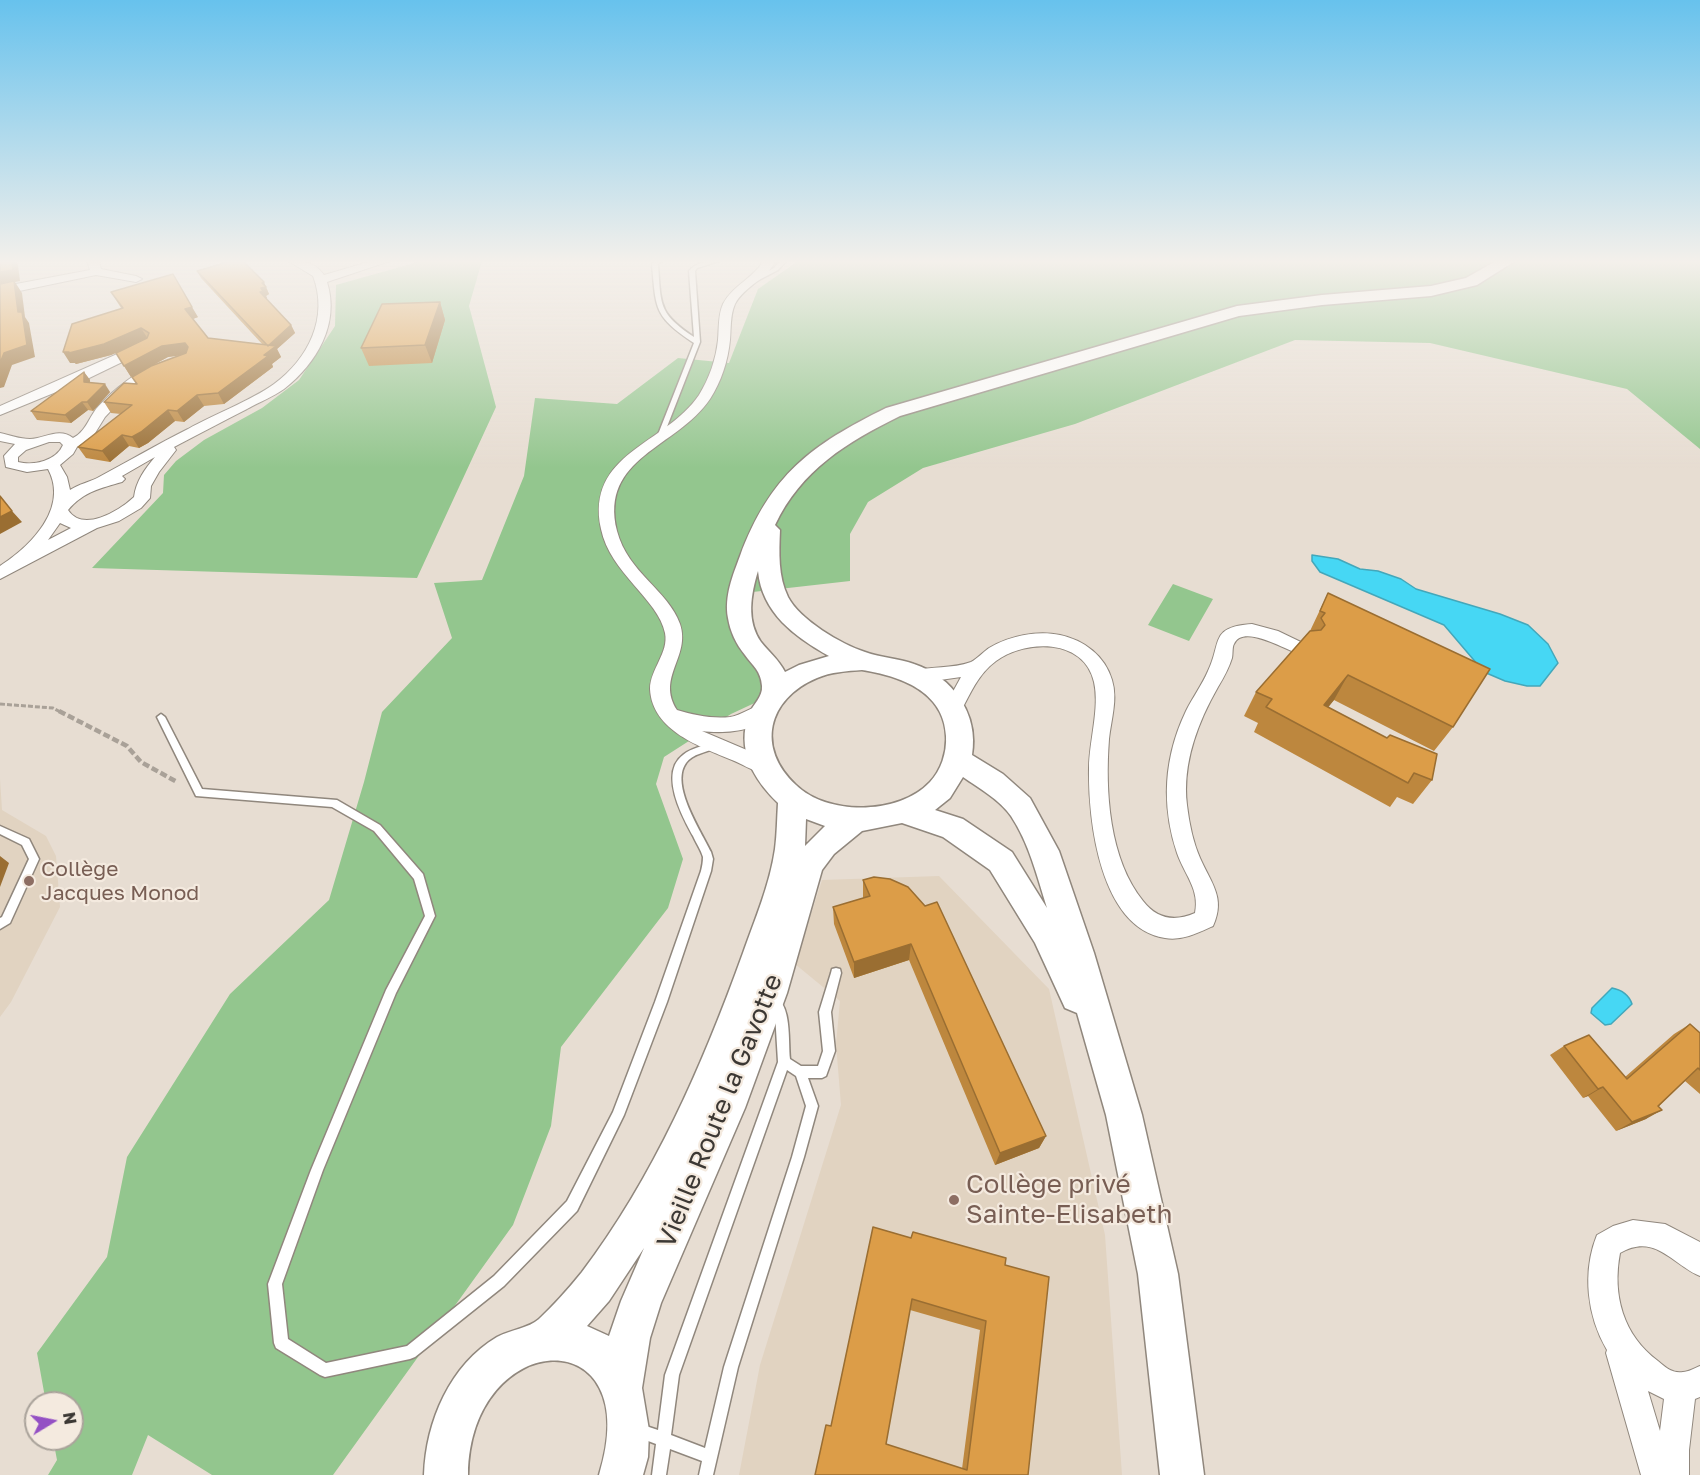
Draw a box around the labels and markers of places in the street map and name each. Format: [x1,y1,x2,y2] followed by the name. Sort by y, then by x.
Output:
[41,856,199,906] place label: Collège Jacques Monod
[22,874,36,888] marker: Collège Jacques Monod
[966,1169,1172,1230] place label: Collège privé Sainte-Elisabeth
[947,1193,961,1207] marker: Collège privé Sainte-Elisabeth

